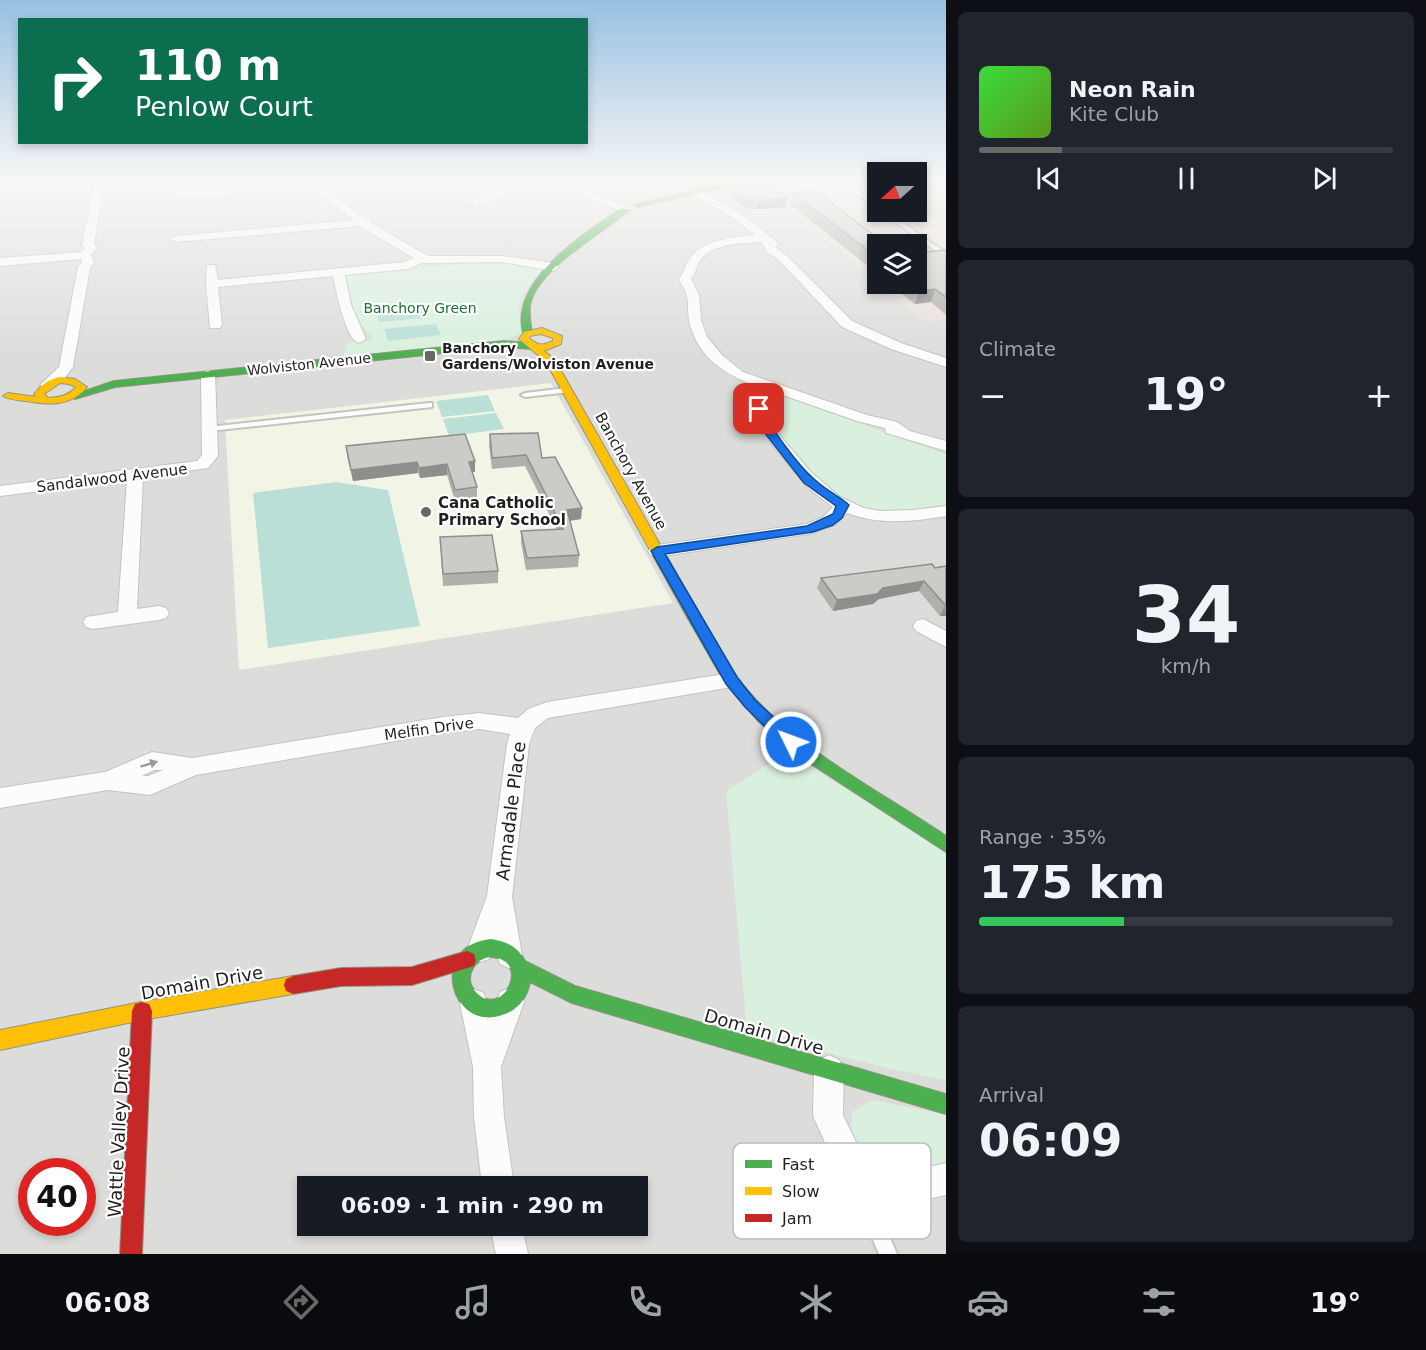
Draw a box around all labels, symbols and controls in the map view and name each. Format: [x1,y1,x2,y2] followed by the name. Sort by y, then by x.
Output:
[135,41,281,90] text: 110 m
[36,42,114,120] icon: right
[1069,77,1196,102] text: Neon Rain
[135,91,313,122] text: Penlow Court
[1069,102,1159,126] text: Kite Club
[867,162,927,222] north arrow
[867,162,927,294] map controls
[1032,162,1065,195] icon: previous
[1170,162,1203,195] icon: pause
[1308,162,1341,195] icon: next
[867,234,927,294] button: layers
[363,300,477,316] park label: Banchory Green
[979,337,1056,361] text: Climate
[442,340,654,372] place label: Banchory Gardens/Wolviston Avenue
[423,349,437,363] marker: Banchory Gardens/Wolviston Avenue
[246,350,372,378] street label: Wolviston Avenue
[1143,368,1229,421] text: 19°
[979,376,1007,415] text: −
[1365,376,1393,415] text: +
[733,383,784,434] pin
[742,392,775,425] icon: arrive
[591,409,671,533] street label: Banchory Avenue
[36,460,188,496] street label: Sandalwood Avenue
[438,494,566,529] place label: Cana Catholic Primary School
[419,505,433,519] marker: Cana Catholic Primary School
[1132,570,1240,660] text: 34
[1161,654,1211,678] text: km/h
[759,710,823,774] position arrow
[383,714,475,744] street label: Melfin Drive
[492,740,529,882] street label: Armadale Place
[140,759,158,768] one-way arrow
[979,825,1106,849] text: Range · 35%
[979,856,1165,909] text: 175 km
[139,961,265,1004] street label: Domain Drive
[702,1004,826,1059] street label: Domain Drive
[104,1046,133,1218] street label: Wattle Valley Drive
[979,1083,1044,1107] text: Arrival
[979,1114,1122,1167] text: 06:09
[733,1143,931,1239] legend
[782,1155,814,1174] text: Fast
[18,1158,96,1236] speed limit sign: 40
[782,1182,819,1201] text: Slow
[341,1193,604,1218] text: 06:09 · 1 min · 290 m
[781,1209,812,1228] text: Jam
[280,1281,322,1323] icon: directions
[452,1281,494,1323] icon: music
[624,1281,666,1323] icon: phone
[795,1281,837,1323] icon: climate
[967,1281,1009,1323] icon: car
[1138,1281,1180,1323] icon: filters
[65,1287,151,1318] text: 06:08
[1310,1287,1361,1318] text: 19°

